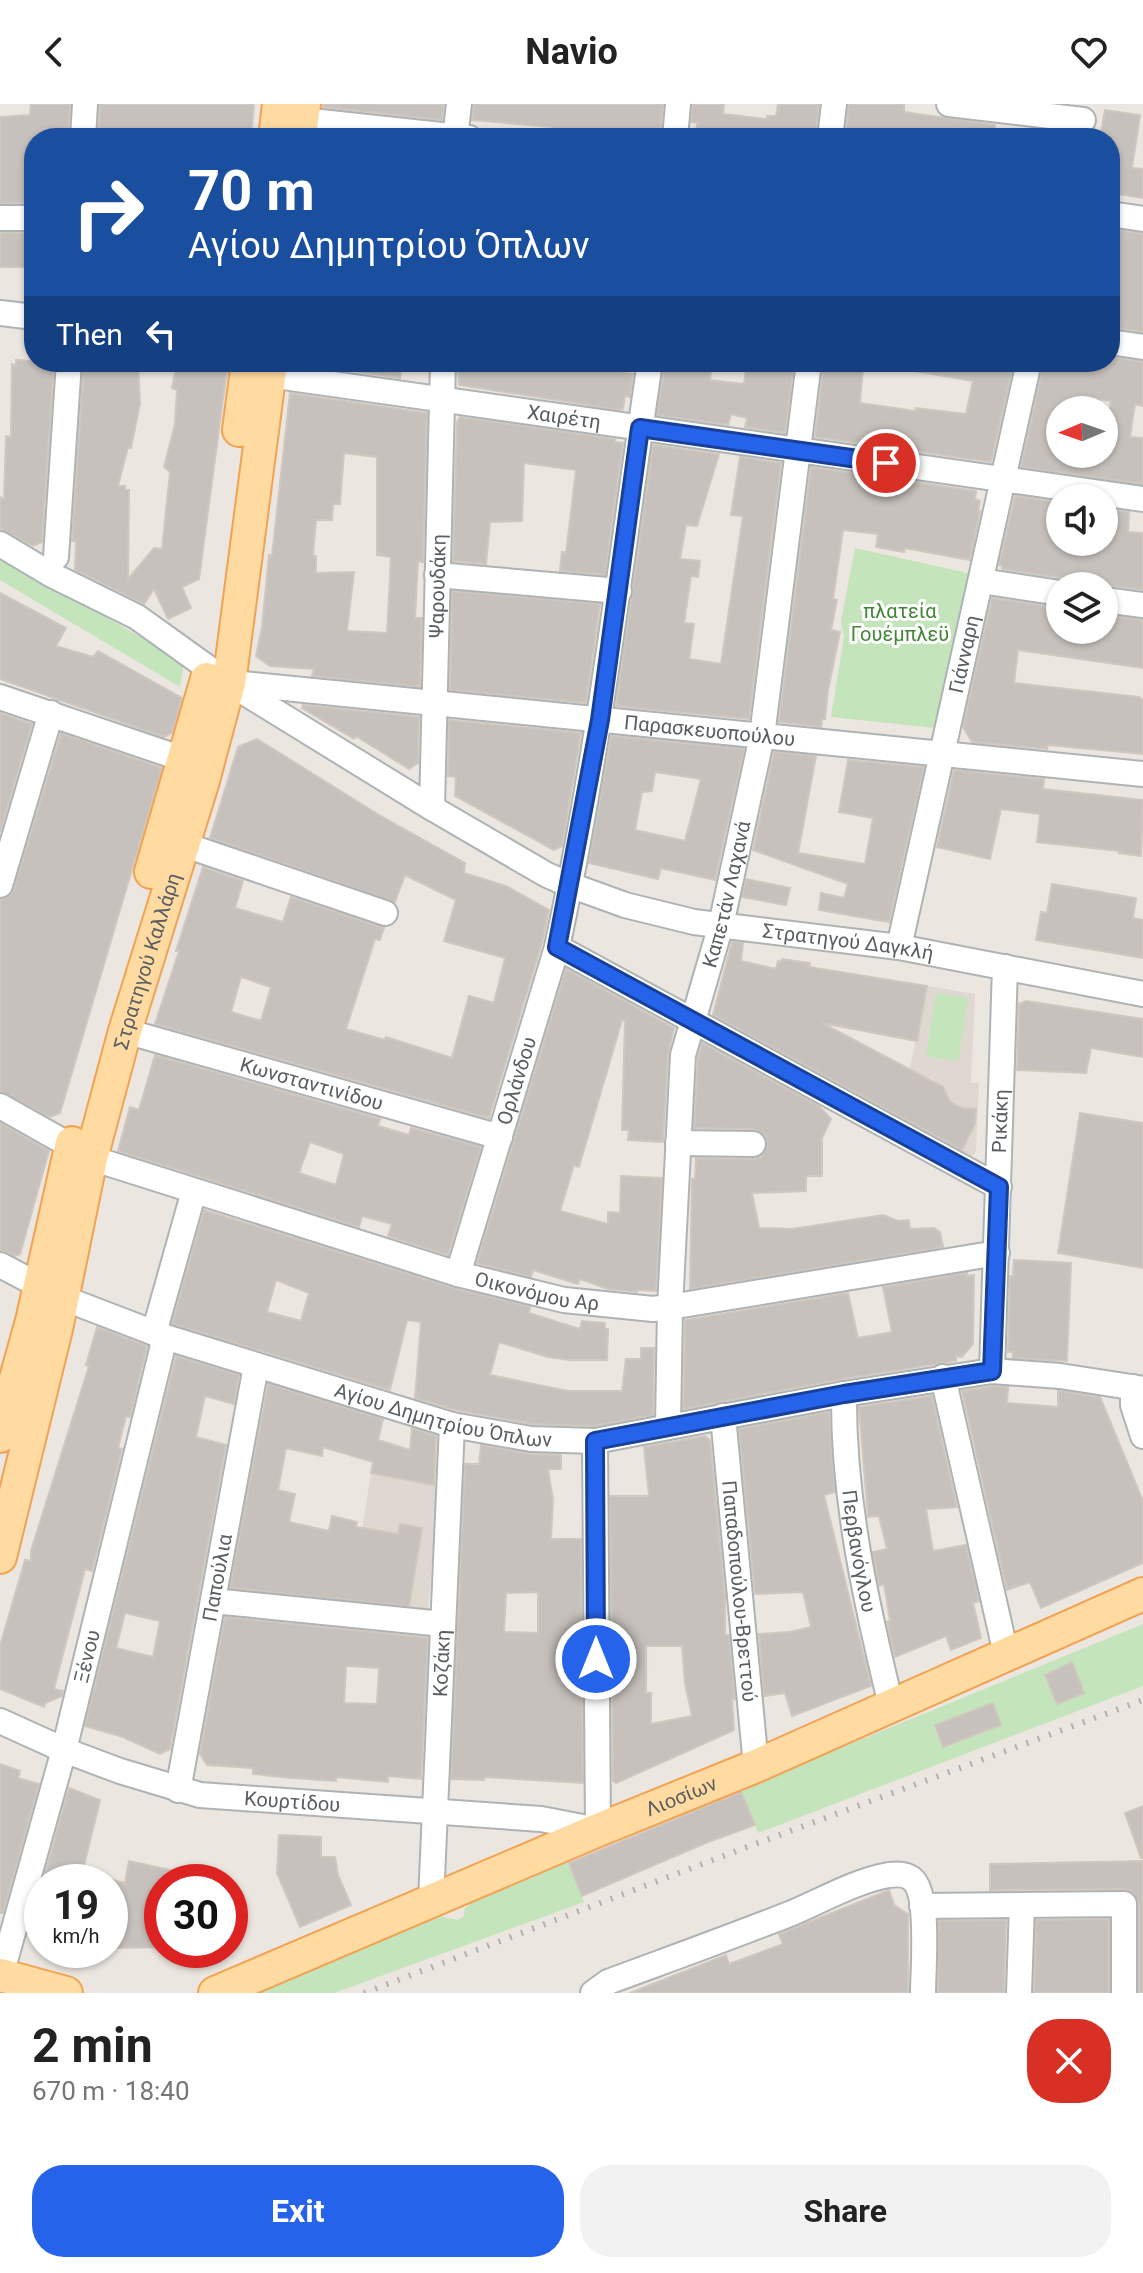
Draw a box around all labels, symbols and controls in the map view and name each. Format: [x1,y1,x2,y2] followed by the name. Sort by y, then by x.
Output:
[32,30,76,74] icon: back
[1067,30,1111,74] icon: heart
[525,31,618,73] text: Navio
[188,158,315,224] text: 70 m
[56,160,160,264] icon: right
[188,225,589,267] text: Αγίου Δημητρίου Όπλων
[139,312,183,356] icon: left
[56,317,123,352] text: Then
[1046,396,1118,468] north arrow
[1046,396,1118,644] map controls
[526,400,602,434] street label: Χαιρέτη
[852,429,920,497] pin
[864,441,908,485] icon: arrive
[1046,484,1118,556] button: sound
[424,534,451,638] street label: Ψαρουδάκη
[1046,572,1118,644] button: layers
[851,599,949,646] park label: πλατεία Γουέμπλεϋ
[944,613,984,695] street label: Γιάνναρη
[623,710,796,751] street label: Παρασκευοπούλου
[697,818,755,971] street label: Καπετάν Λαχανά
[109,870,186,1052] street label: Στρατηγού Καλλάρη
[761,918,936,965] street label: Στρατηγού Δαγκλή
[492,1034,541,1128] street label: Ορλάνδου
[237,1052,386,1115] street label: Κωνσταντινίδου
[987,1089,1013,1154] street label: Ρικάκη
[472,1267,600,1315] street label: Οικονόμου Αρ
[332,1378,552,1452] street label: Αγίου Δημητρίου Όπλων
[717,1479,762,1703] street label: Παπαδοπούλου-Βρεττού
[837,1488,881,1614] street label: Περβανόγλου
[197,1531,237,1623] street label: Παπούλια
[554,1617,638,1701] position arrow
[69,1627,105,1686] street label: Ξένου
[428,1629,455,1697] street label: Κοζάκη
[642,1771,721,1821] street label: Λιοσίων
[243,1786,341,1817] street label: Κουρτίδου
[144,1864,248,1968] speed limit sign: 30
[53,1882,99,1929] text: 19
[53,1924,99,1948] text: km/h
[32,2017,153,2074] text: 2 min
[1027,2019,1111,2103] button: close
[32,2076,190,2106] text: 670 m · 18:40
[32,2165,564,2257] button: Exit
[580,2165,1111,2257] button: Share

